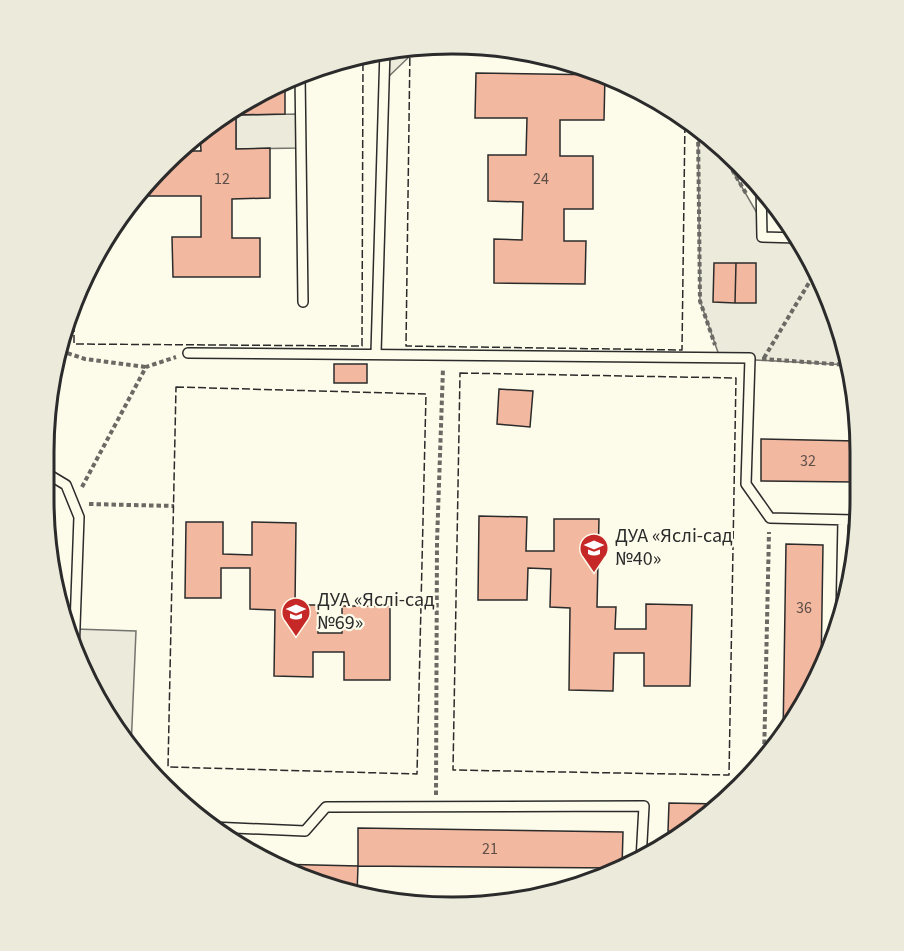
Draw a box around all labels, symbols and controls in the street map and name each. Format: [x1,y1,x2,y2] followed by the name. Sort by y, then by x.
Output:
[214,168,230,190] house number: 12
[533,168,549,190] house number: 24
[800,450,816,472] house number: 32
[615,522,733,573] place label: ДУА «Яслі-сад №40»
[578,532,610,574] school or university icon: ДУА «Яслі-сад №40»
[317,586,435,637] place label: ДУА «Яслі-сад №69»
[280,596,312,638] school or university icon: ДУА «Яслі-сад №69»
[796,597,812,619] house number: 36
[482,838,498,860] house number: 21

